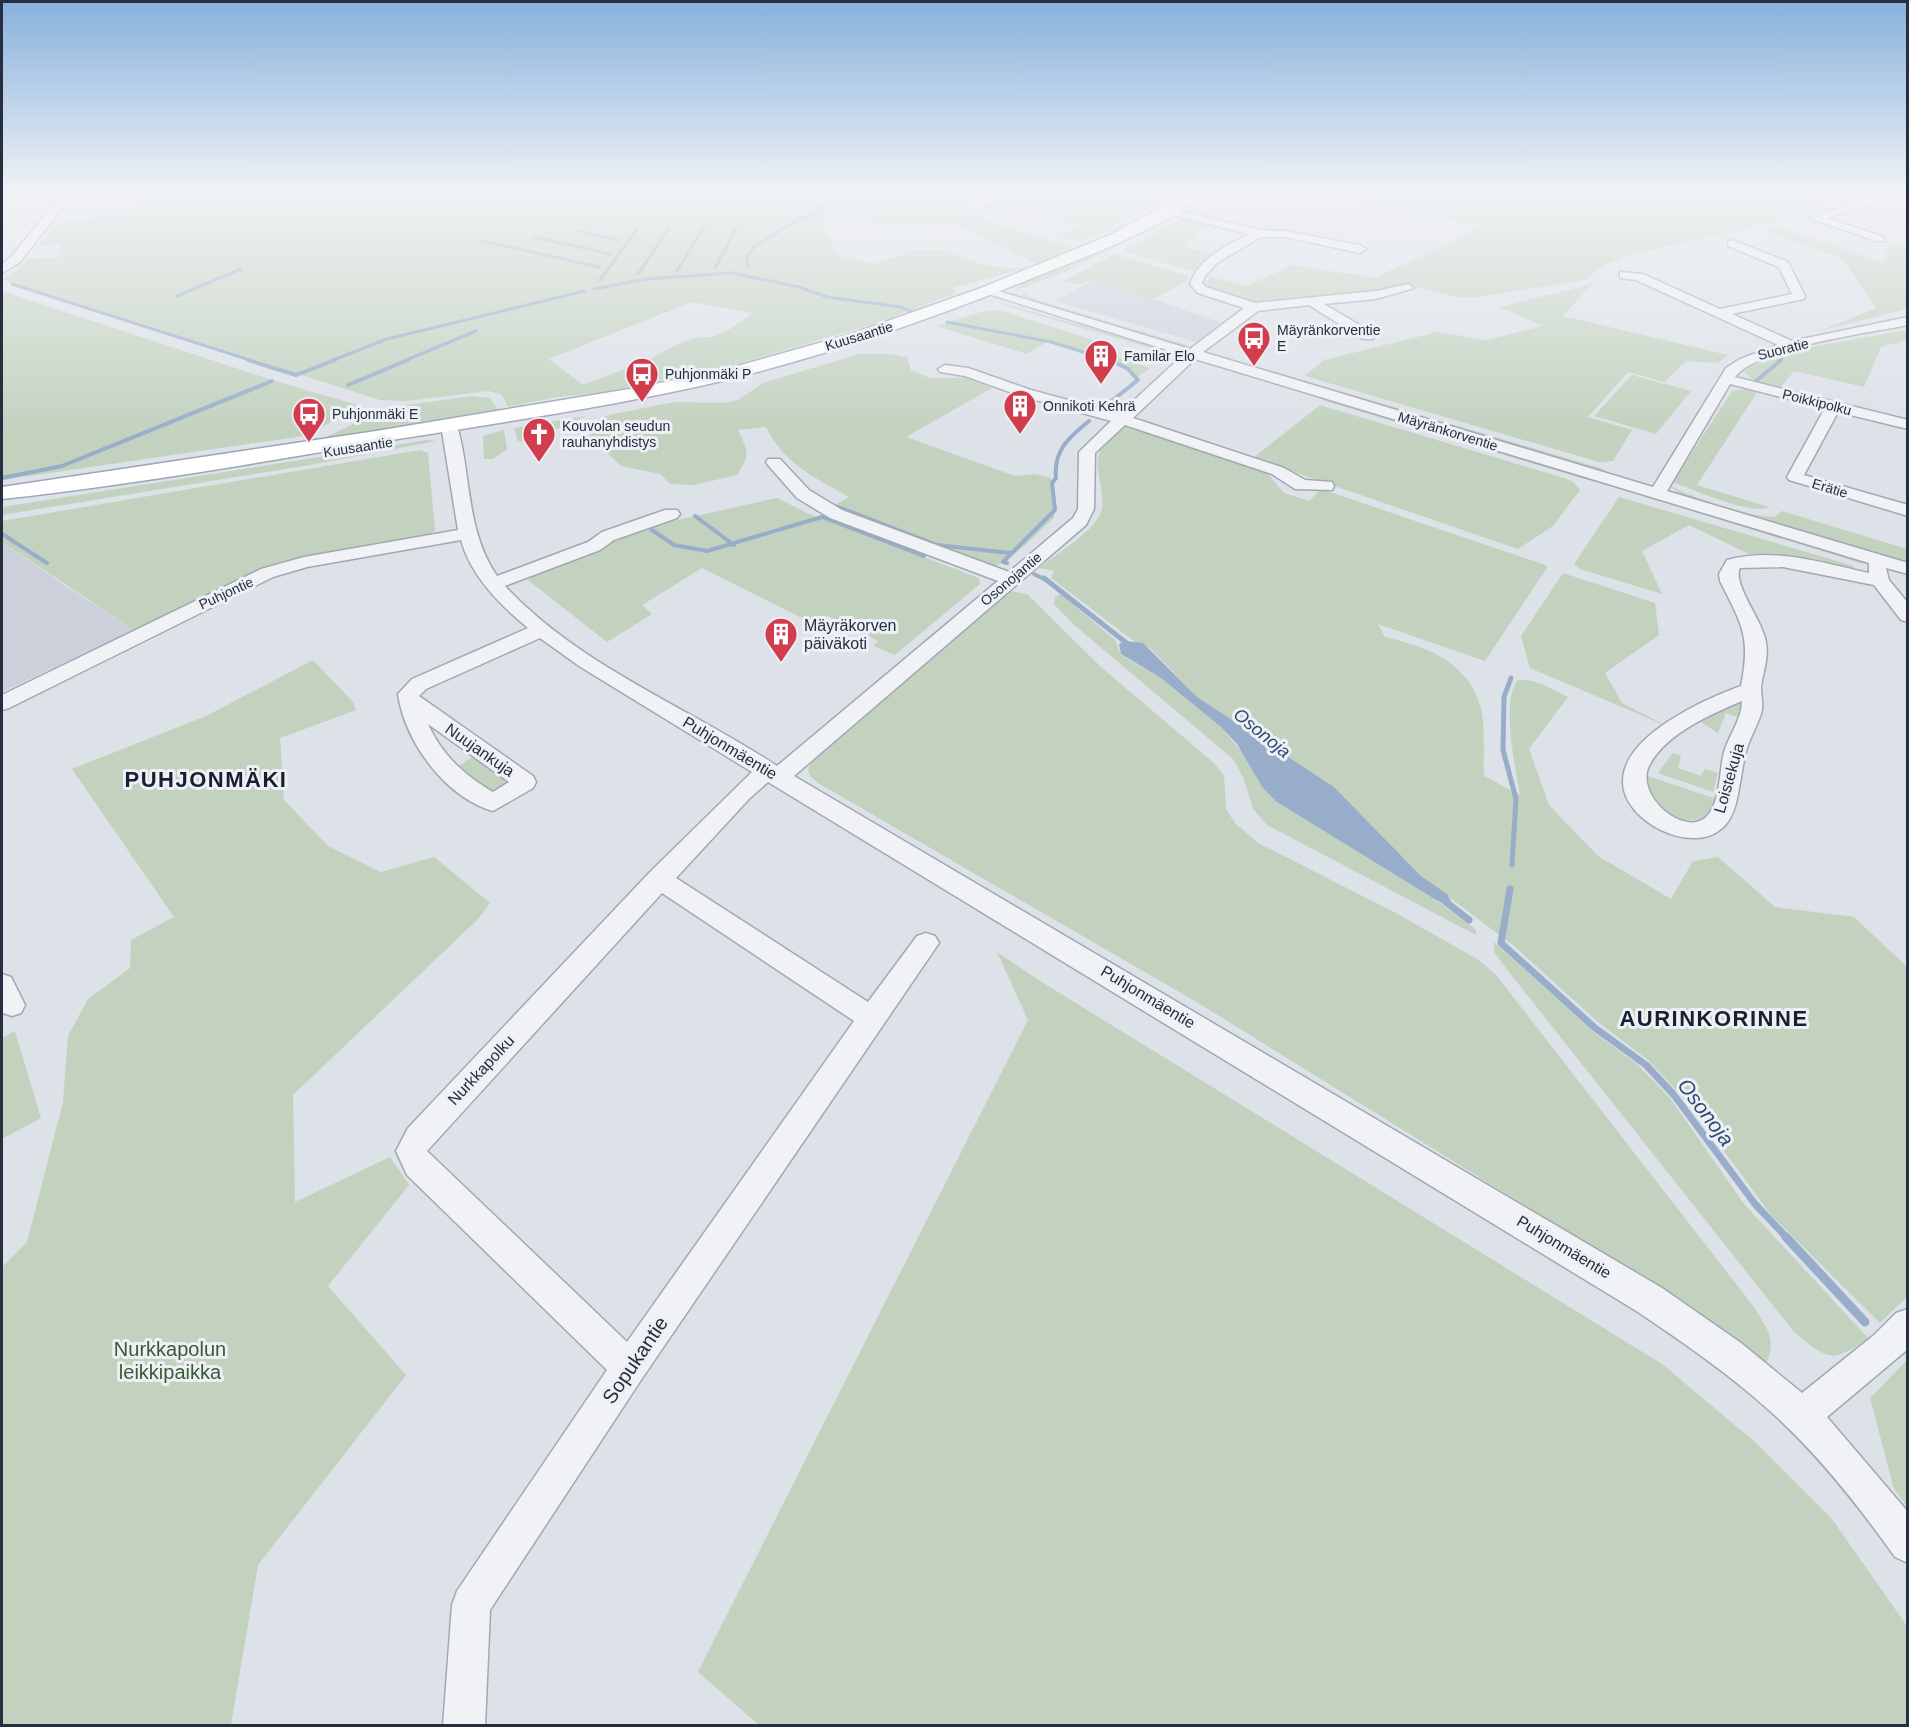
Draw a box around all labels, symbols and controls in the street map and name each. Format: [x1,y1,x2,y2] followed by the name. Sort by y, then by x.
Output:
[823,318,895,354] street label: Kuusaantie
[1236,320,1272,367] bus stop icon: Mäyränkorventie E
[1277,322,1381,354] place label: Mäyränkorventie E
[1756,335,1810,363] street label: Suoratie
[1083,338,1119,385] building icon: Familar Elo
[1124,348,1195,364] place label: Familar Elo
[624,356,660,403] bus stop icon: Puhjonmäki P
[665,366,751,382] place label: Puhjonmäki P
[1781,386,1853,418] street label: Poikkipolku
[1002,388,1038,435] building icon: Onnikoti Kehrä
[291,396,327,443] bus stop icon: Puhjonmäki E
[1043,398,1136,414] place label: Onnikoti Kehrä
[332,406,418,422] place label: Puhjonmäki E
[1396,408,1500,454] street label: Mäyränkorventie
[521,416,557,463] church icon: Kouvolan seudun rauhanyhdistys
[562,418,670,450] place label: Kouvolan seudun rauhanyhdistys
[322,434,394,460] street label: Kuusaantie
[1810,475,1850,501] street label: Erätie
[977,549,1045,609] street label: Osonojantie
[196,573,256,613] street label: Puhjontie
[763,616,799,663] building icon: Mäyräkorven päiväkoti
[804,617,896,652] place label: Mäyräkorven päiväkoti
[1230,704,1294,762] water label: Osonoja
[680,713,780,783] street label: Puhjonmäentie
[442,720,518,780] street label: Nuujankuja
[1711,741,1747,815] street label: Loistekuja
[125,767,287,792] district label: PUHJONMÄKI
[1098,962,1198,1032] street label: Puhjonmäentie
[1619,1006,1809,1031] district label: AURINKORINNE
[444,1032,518,1108] street label: Nurkkapolku
[1673,1074,1739,1150] water label: Osonoja
[1514,1212,1614,1282] street label: Puhjonmäentie
[598,1312,672,1408] street label: Sopukantie
[114,1338,226,1383] park label: Nurkkapolun leikkipaikka

